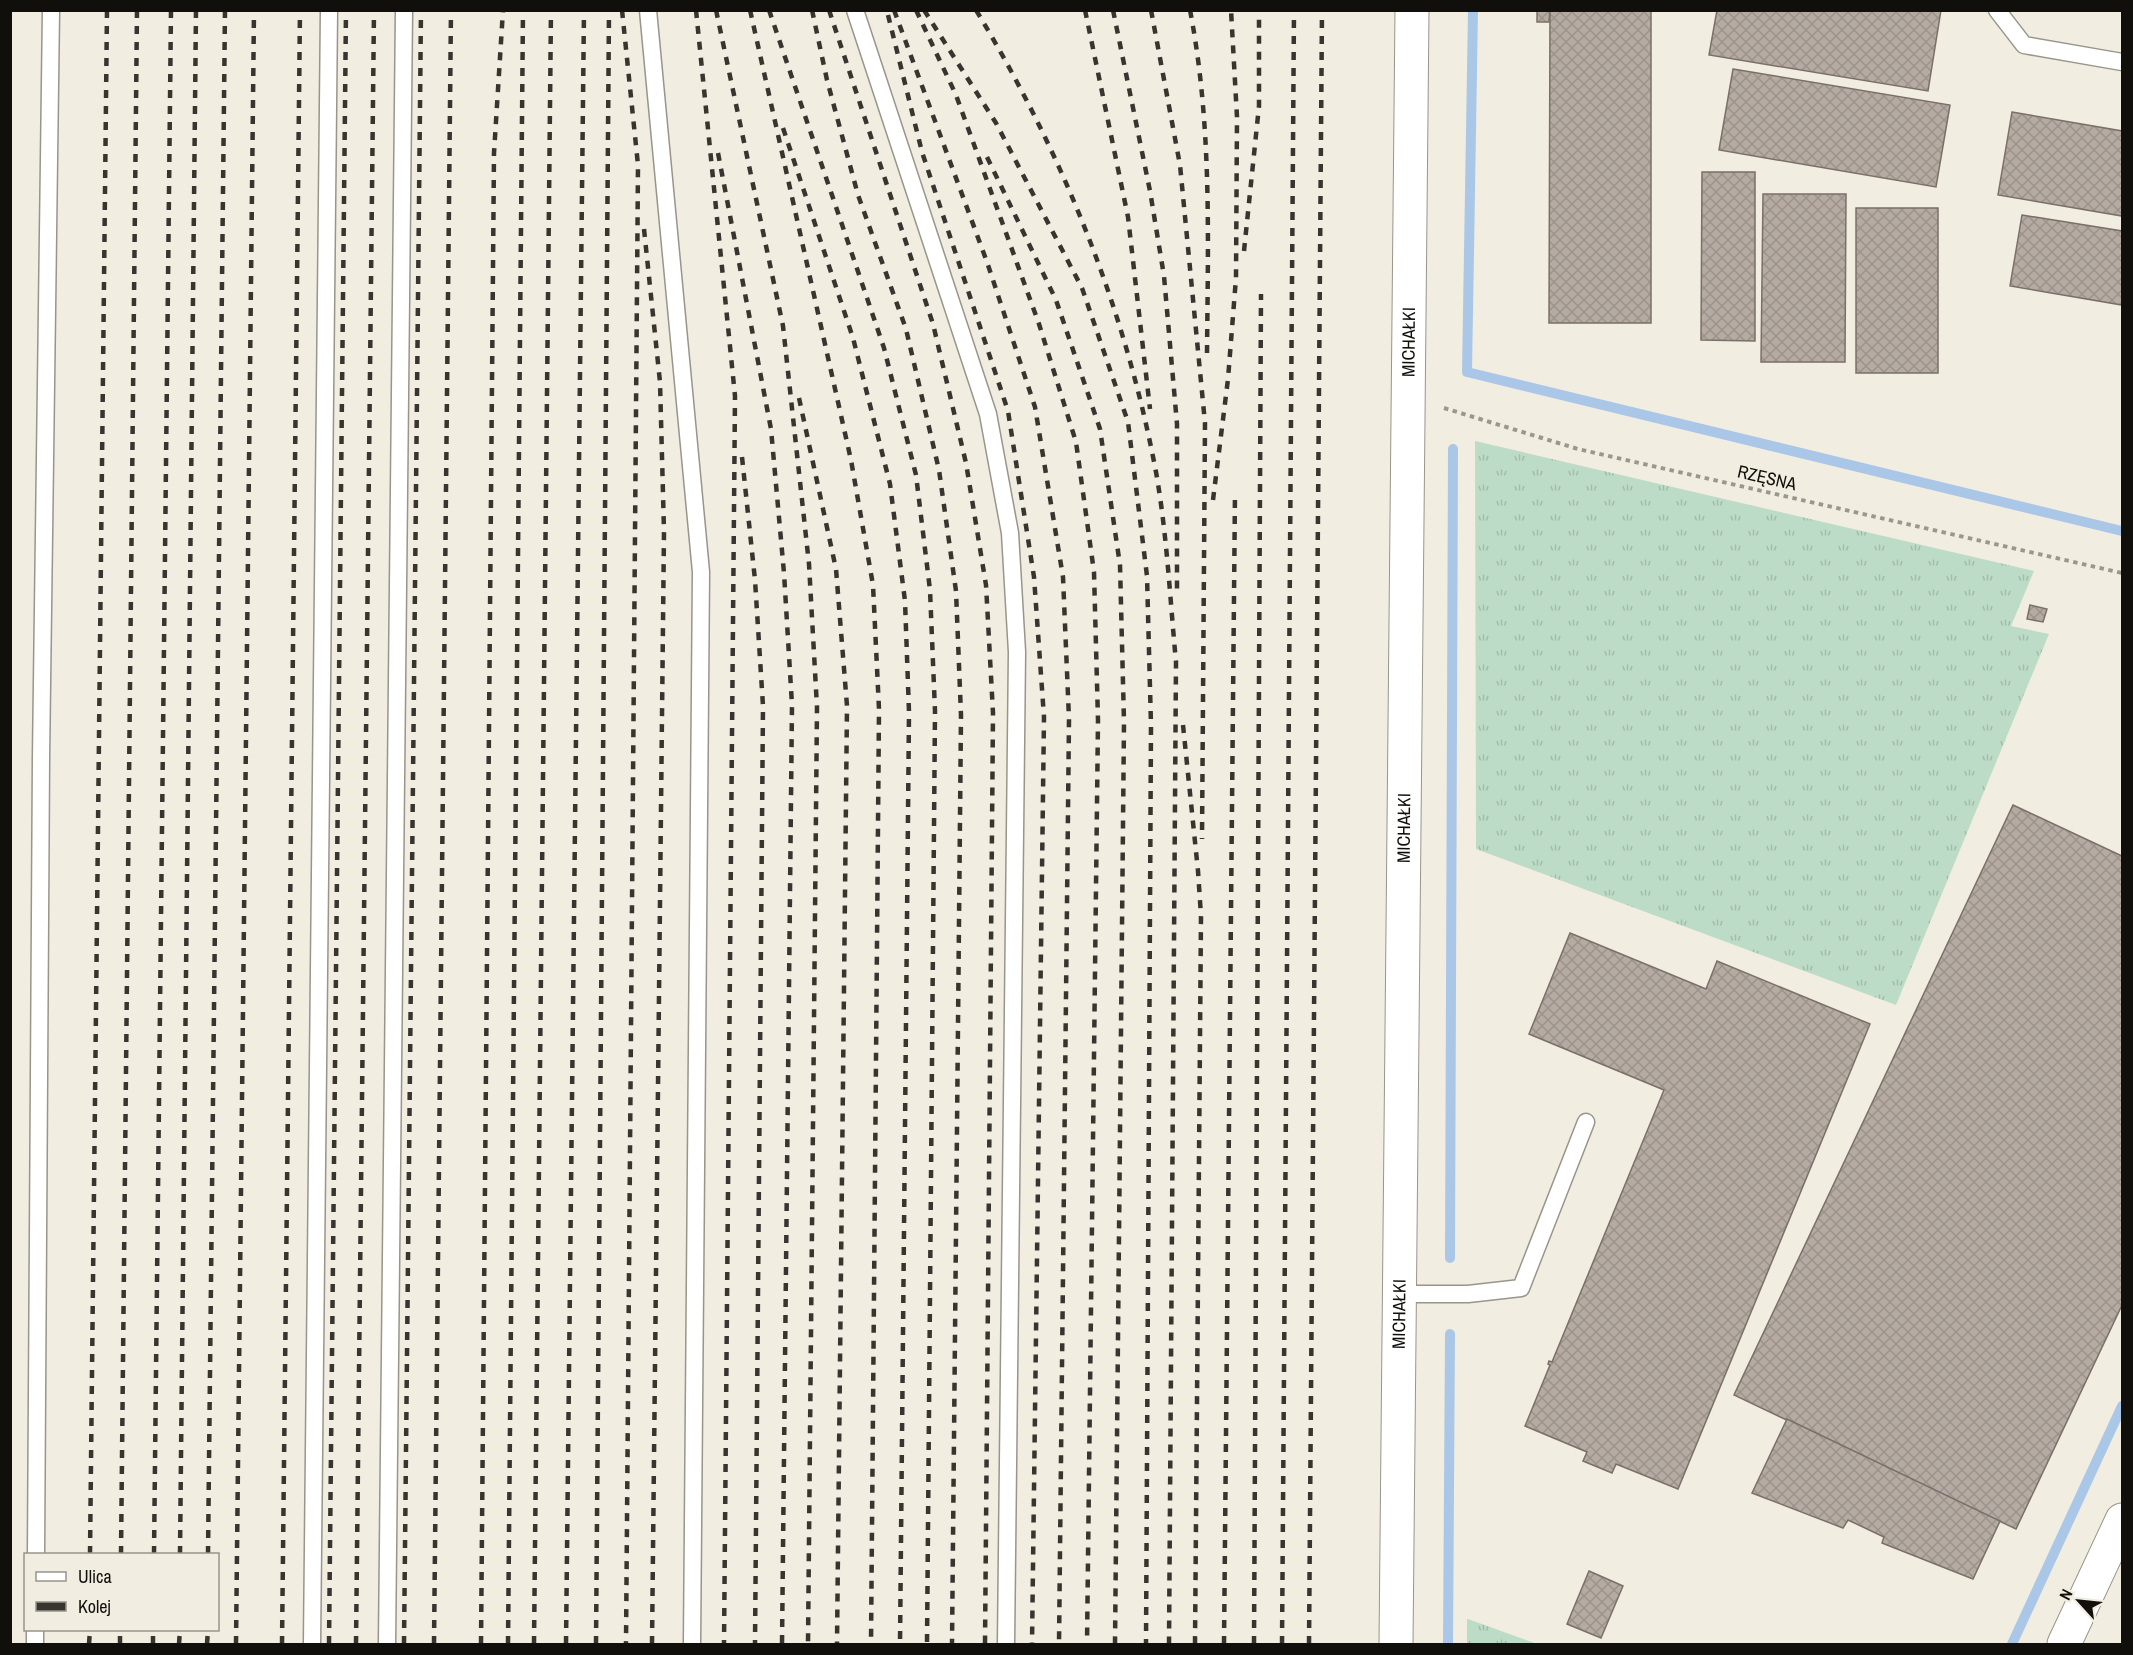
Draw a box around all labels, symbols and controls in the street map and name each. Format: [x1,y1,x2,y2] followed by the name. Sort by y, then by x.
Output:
[1395,307,1421,377] street label: MICHAŁKI
[1735,459,1799,496] street label: RZĘSNA
[1391,793,1416,863] street label: MICHAŁKI
[1386,1279,1412,1349] street label: MICHAŁKI
[24,1553,219,1631] legend
[78,1564,112,1589] text: Ulica
[2049,1571,2109,1631] north arrow
[2054,1585,2078,1603] text: N
[78,1594,111,1619] text: Kolej

